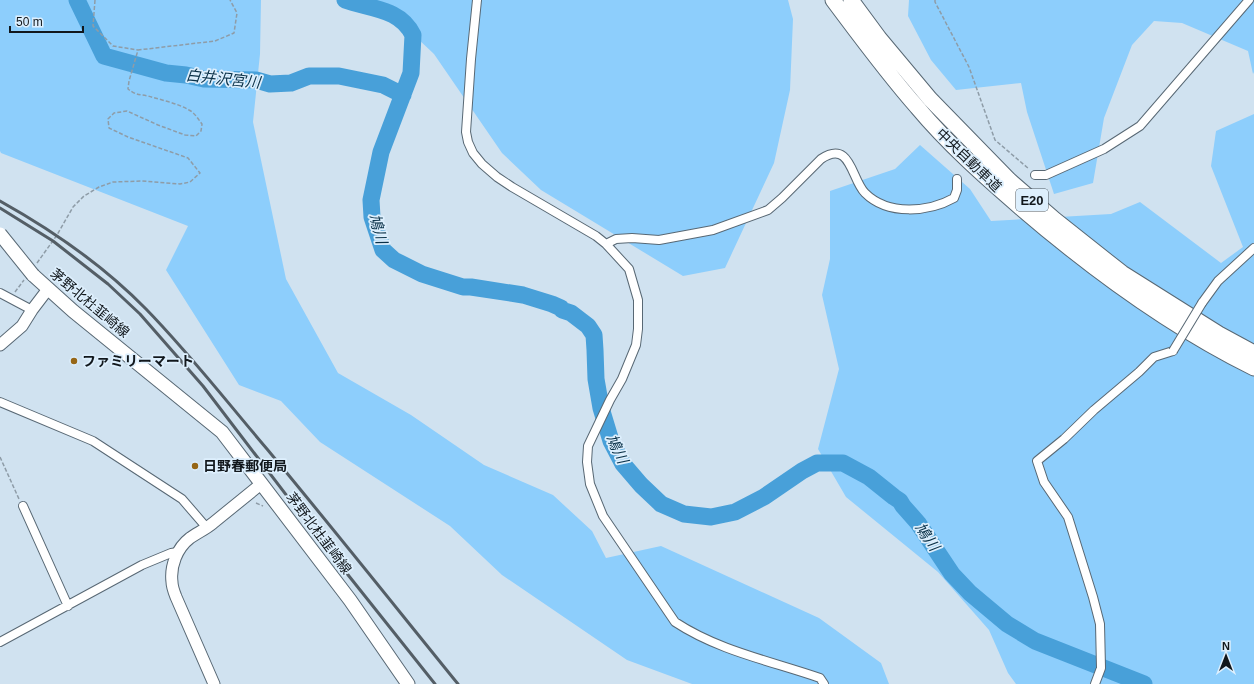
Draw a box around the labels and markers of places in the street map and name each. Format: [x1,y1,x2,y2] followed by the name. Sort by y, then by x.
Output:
[82,353,194,369] place label: ファミリーマート
[69,356,79,366] marker: ファミリーマート
[203,458,287,474] place label: 日野春郵便局
[190,461,200,471] marker: 日野春郵便局

